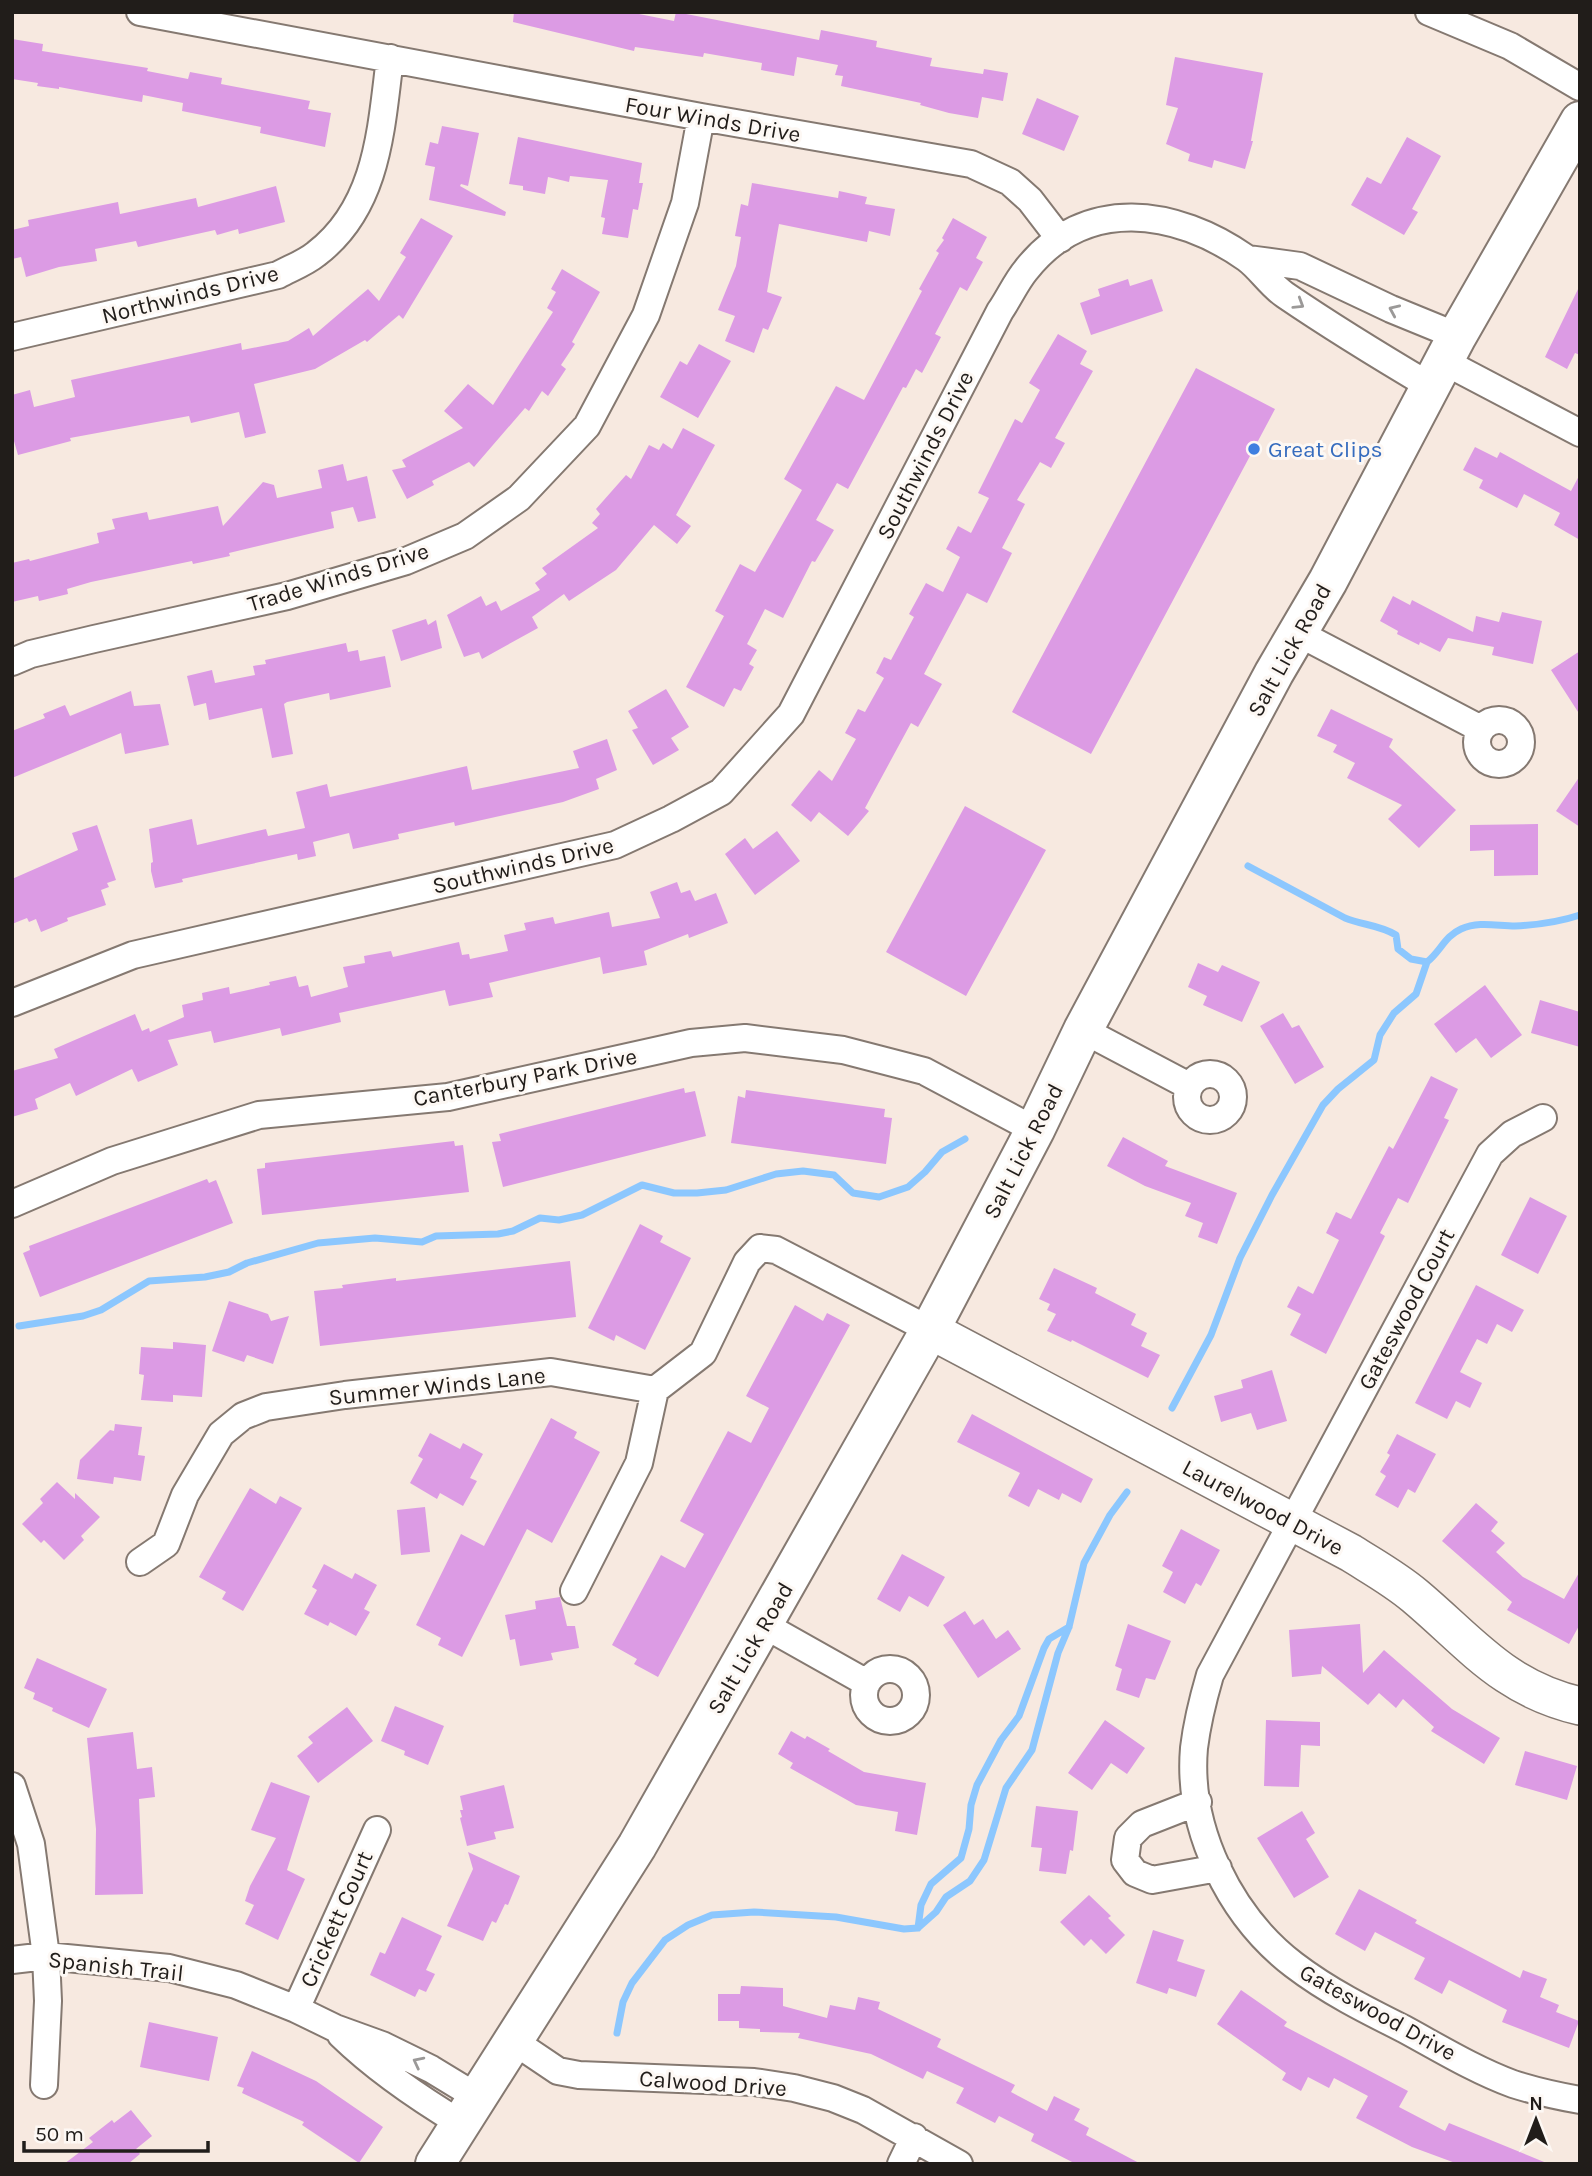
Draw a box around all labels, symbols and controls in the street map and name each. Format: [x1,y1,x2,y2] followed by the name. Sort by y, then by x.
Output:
[623,91,803,148] street label: Four Winds Drive
[99,259,281,330] street label: Northwinds Drive
[1291,295,1304,308] one-way arrow
[1388,304,1401,318] one-way arrow
[871,367,980,544] street label: Southwinds Drive
[1268,436,1383,463] place label: Great Clips
[1246,441,1262,457] marker: Great Clips
[244,537,432,618] street label: Trade Winds Drive
[1242,579,1337,721] street label: Salt Lick Road
[430,832,616,899] street label: Southwinds Drive
[411,1043,639,1112] street label: Canterbury Park Drive
[978,1079,1069,1223] street label: Salt Lick Road
[1353,1224,1460,1394] street label: Gateswood Court
[327,1362,547,1411] street label: Summer Winds Lane
[1178,1454,1348,1561] street label: Laurelwood Drive
[702,1577,799,1719] street label: Salt Lick Road
[294,1847,379,1991] street label: Crickett Court
[47,1946,185,1987] street label: Spanish Trail
[1295,1958,1461,2067] street label: Gateswood Drive
[413,2057,425,2071] one-way arrow
[638,2065,788,2102] street label: Calwood Drive
[1501,2085,1571,2155] north arrow
[1529,2093,1543,2115] text: N
[24,2110,208,2154] scale bar
[35,2122,84,2146] text: 50 m

